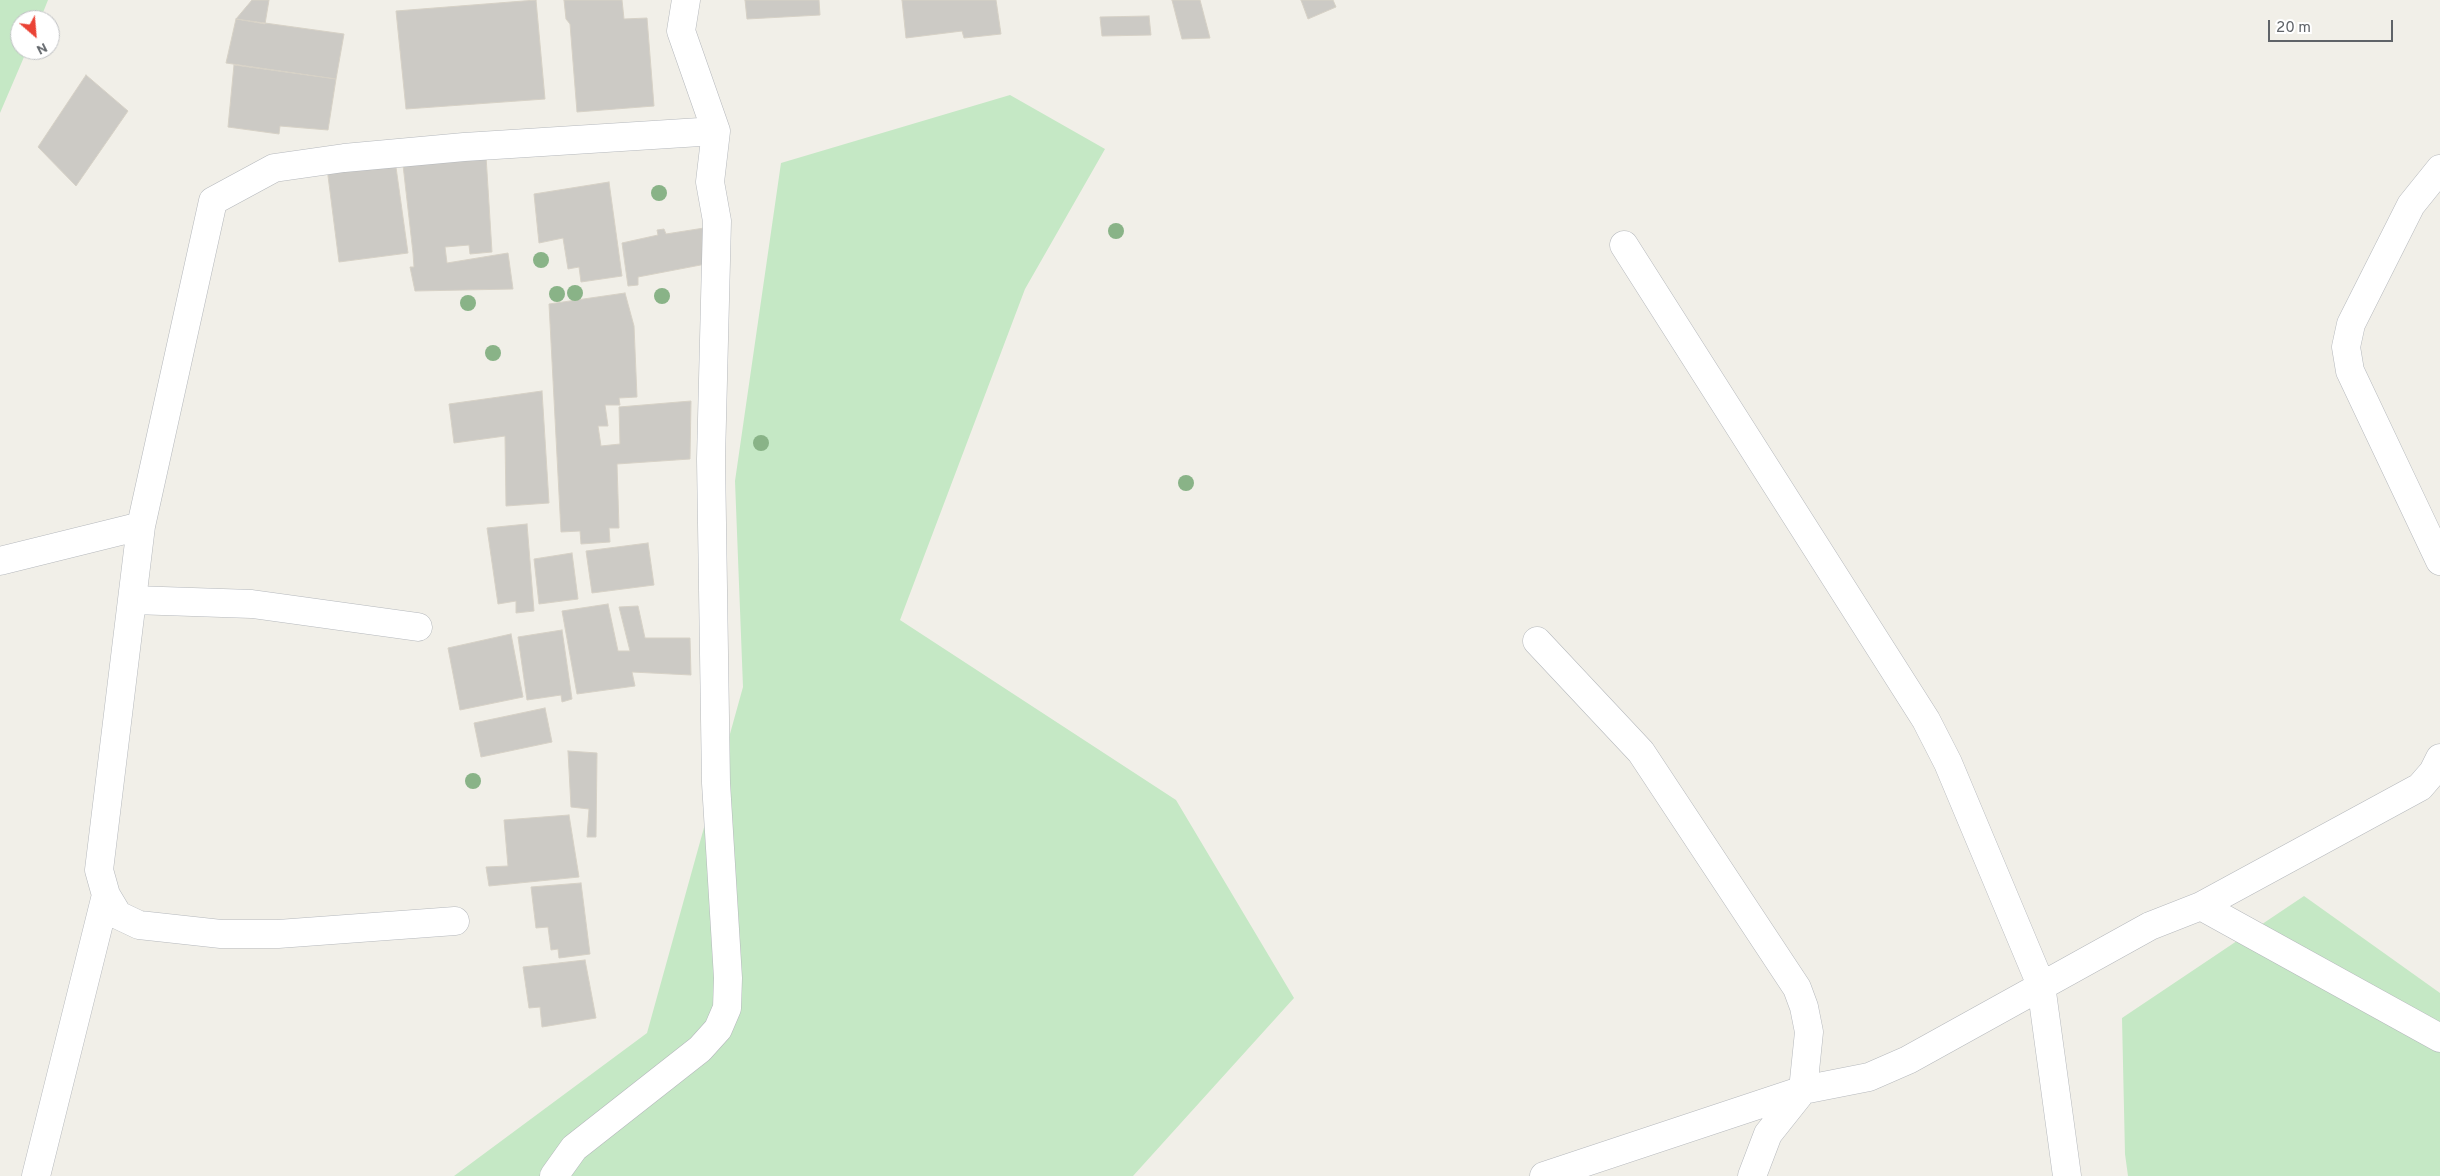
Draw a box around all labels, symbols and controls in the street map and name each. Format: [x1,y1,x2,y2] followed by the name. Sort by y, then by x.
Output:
[10,10,60,60] north arrow
[2270,10,2395,42] scale bar
[2276,19,2311,38] text: 20 m
[33,38,50,58] text: N

